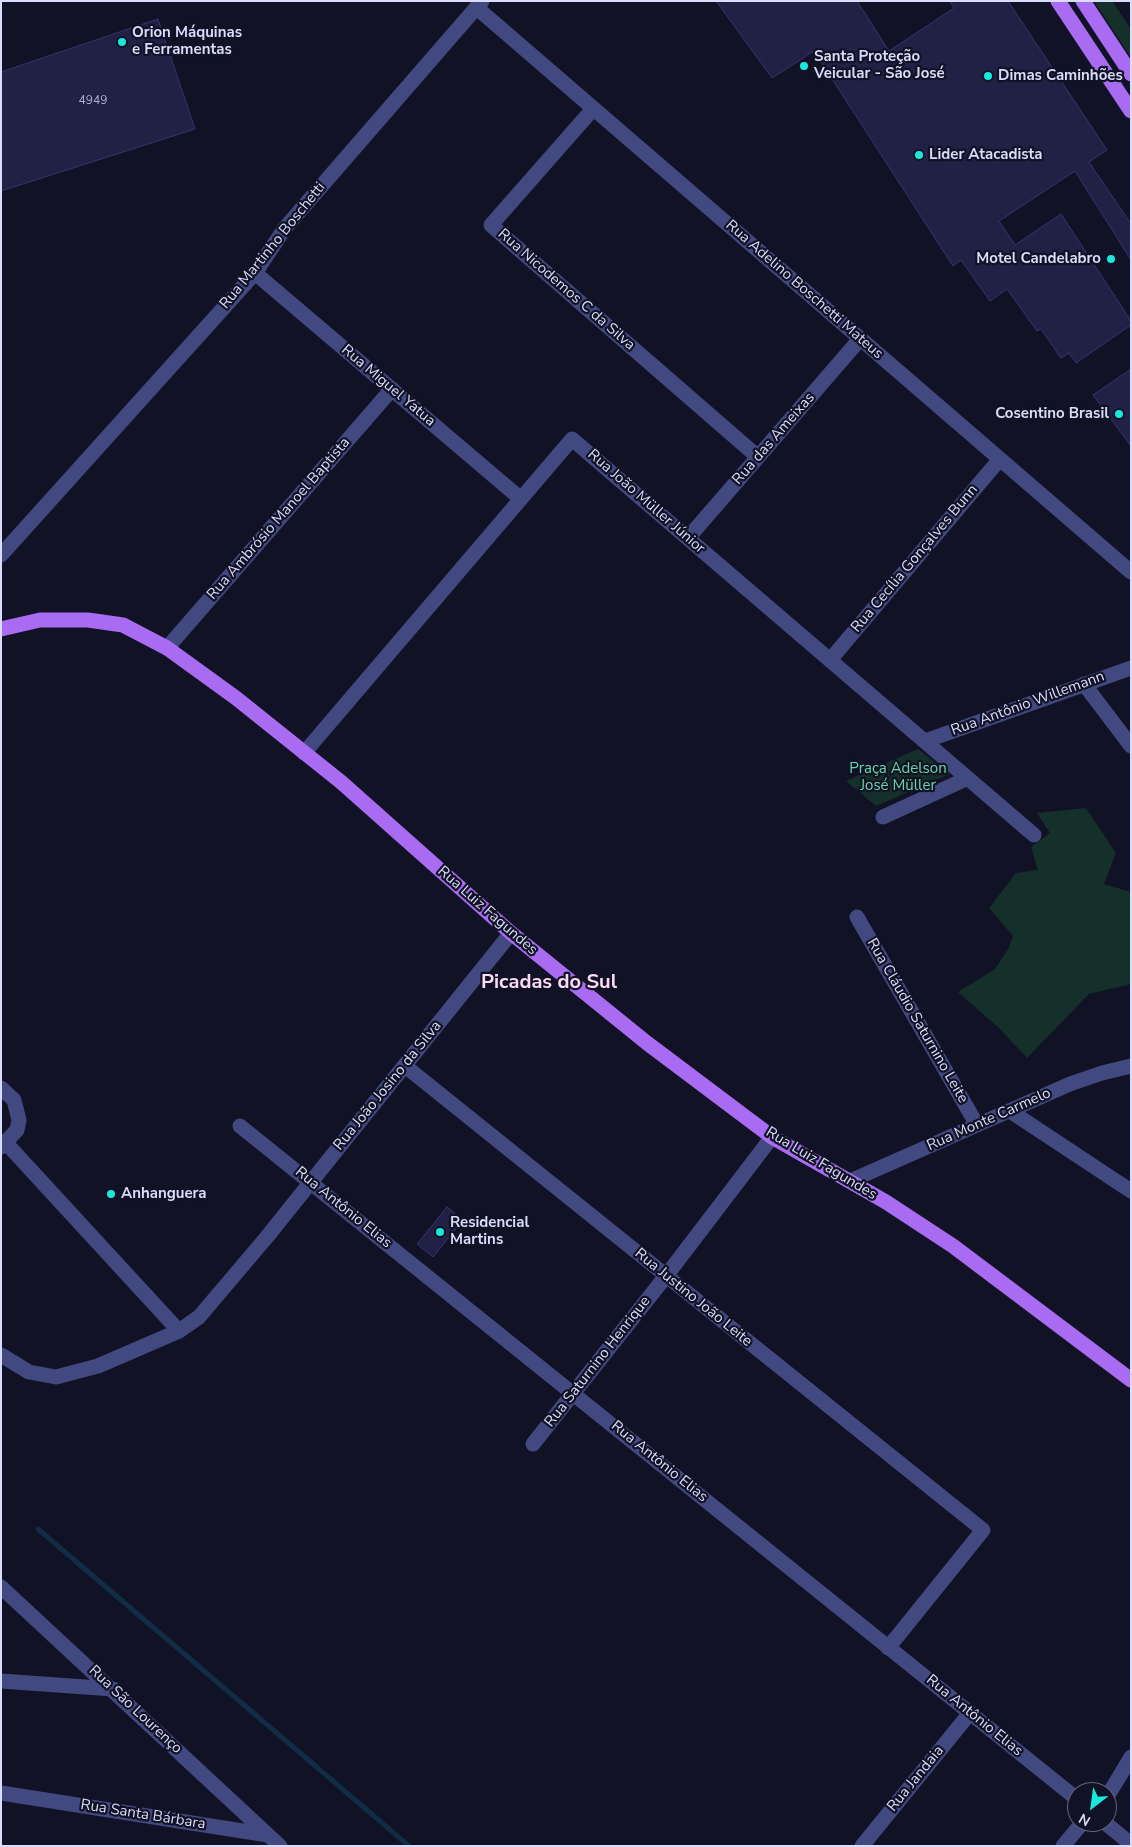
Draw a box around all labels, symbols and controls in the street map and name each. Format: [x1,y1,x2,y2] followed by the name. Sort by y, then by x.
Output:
[132,24,242,59] place label: Orion Máquinas e Ferramentas
[116,36,128,48] marker: Orion Máquinas e Ferramentas
[814,48,945,83] place label: Santa Proteção Veicular - São José
[798,60,810,72] marker: Santa Proteção Veicular - São José
[998,67,1123,85] place label: Dimas Caminhões
[982,70,994,82] marker: Dimas Caminhões
[79,94,107,108] house number: 4949
[929,146,1042,164] place label: Lider Atacadista
[913,149,925,161] marker: Lider Atacadista
[216,179,330,313] street label: Rua Martinho Boschetti
[722,217,886,363] street label: Rua Adelino Boschetti Mateus
[494,225,638,355] street label: Rua Nicodemos C da Silva
[976,250,1101,268] place label: Motel Candelabro
[1105,253,1117,265] marker: Motel Candelabro
[337,341,439,431] street label: Rua Miguel Yatua
[729,389,819,489] street label: Rua das Ameixas
[995,405,1109,423] place label: Cosentino Brasil
[1113,408,1125,420] marker: Cosentino Brasil
[204,434,354,604] street label: Rua Ambrósio Manoel Baptista
[584,446,708,558] street label: Rua João Müller Júnior
[848,481,982,637] street label: Rua Cecília Gonçalves Bunn
[949,668,1107,740] street label: Rua Antônio Willemann
[849,760,947,795] park label: Praça Adelson José Müller
[433,863,541,959] street label: Rua Luiz Fagundes
[862,935,972,1107] street label: Rua Cláudio Saturnino Leite
[481,971,617,995] district label: Picadas do Sul
[330,1018,446,1154] street label: Rua João Josino da Silva
[924,1085,1054,1155] street label: Rua Monte Carmelo
[762,1124,880,1204] street label: Rua Luiz Fagundes
[291,1163,395,1253] street label: Rua Antônio Elias
[121,1185,207,1203] place label: Anhanguera
[105,1188,117,1200] marker: Anhanguera
[450,1214,529,1249] place label: Residencial Martins
[434,1226,446,1238] marker: Residencial Martins
[631,1245,755,1351] street label: Rua Justino João Leite
[541,1293,655,1431] street label: Rua Saturnino Henrique
[607,1417,711,1507] street label: Rua Antônio Elias
[84,1662,186,1758] street label: Rua São Lourenço
[922,1671,1026,1761] street label: Rua Antônio Elias
[884,1742,948,1816] street label: Rua Jandaia
[1067,1782,1117,1832] north arrow
[79,1796,207,1834] street label: Rua Santa Bárbara
[1075,1809,1094,1830] text: N

